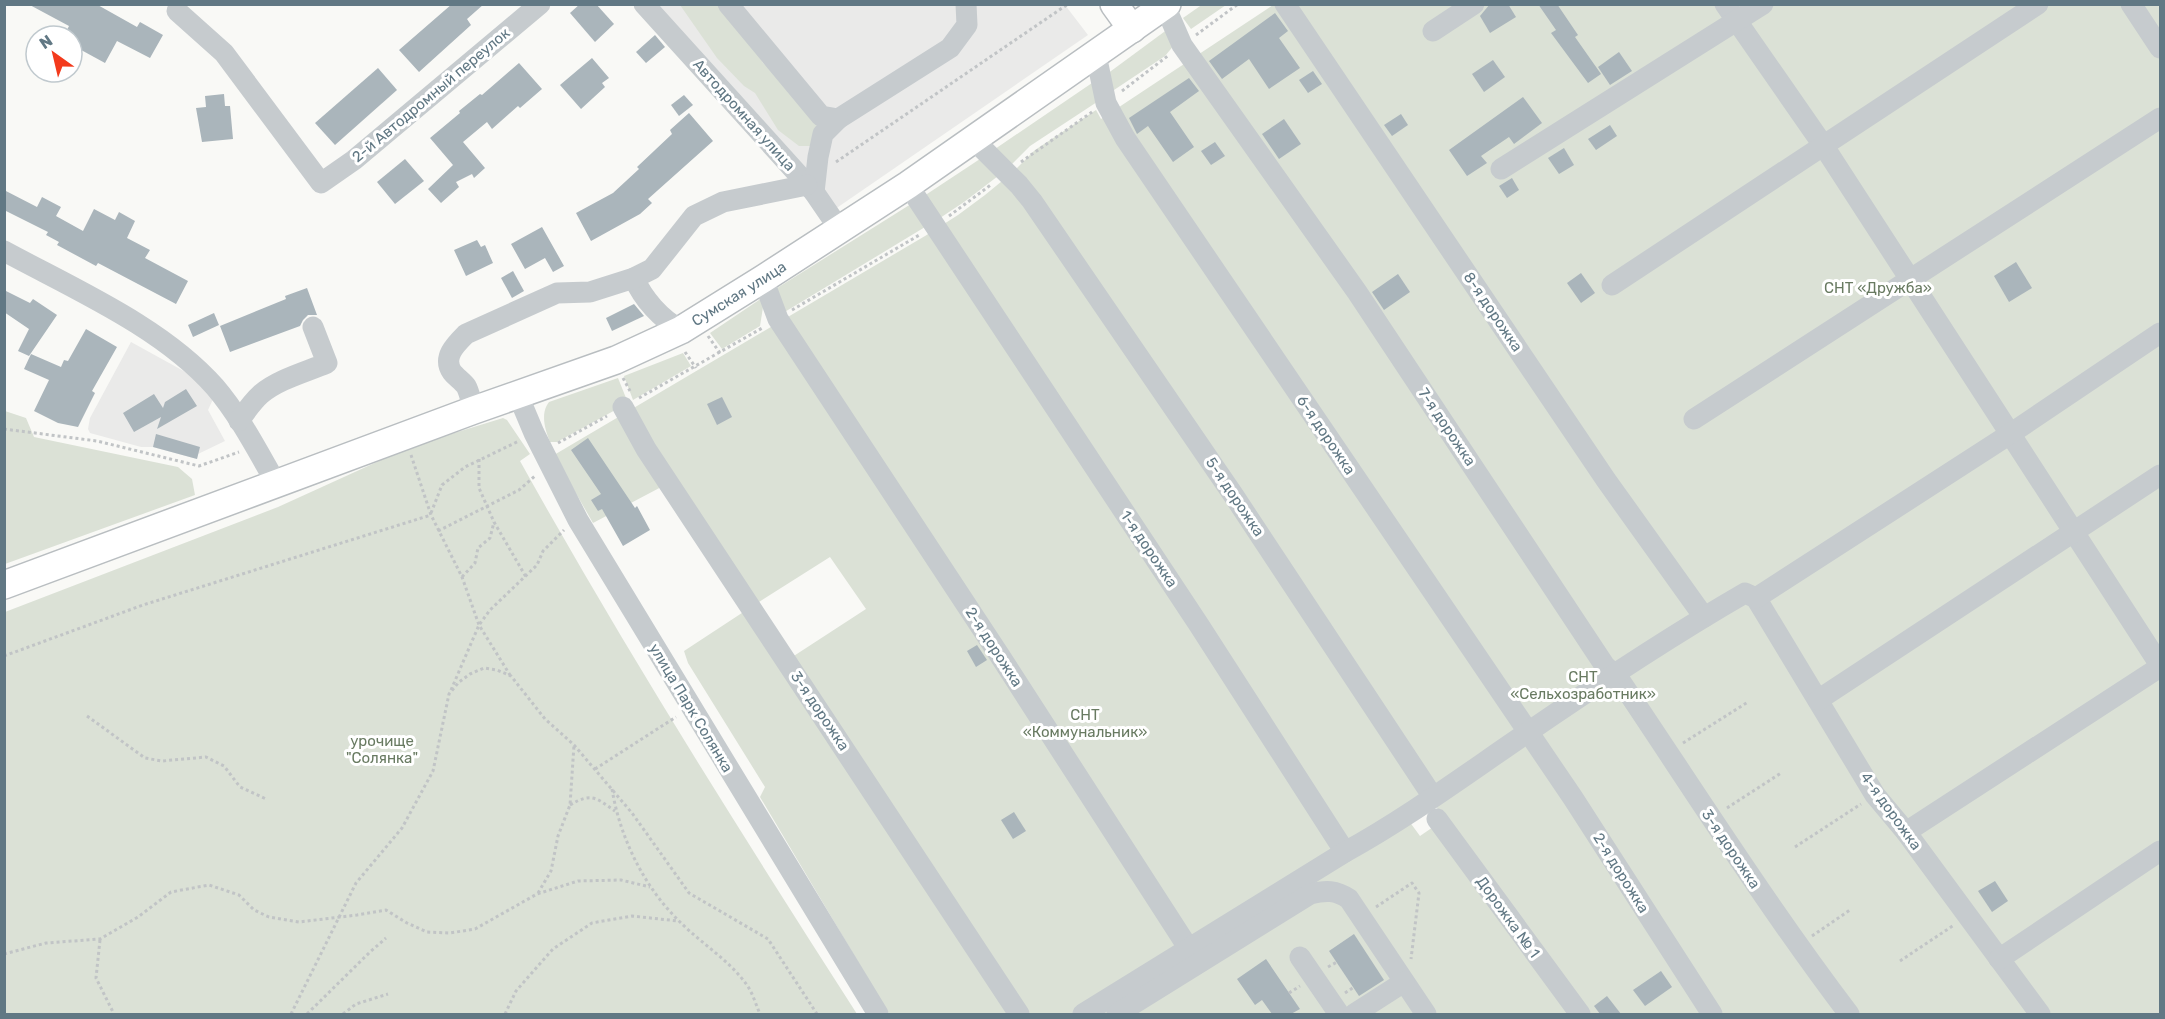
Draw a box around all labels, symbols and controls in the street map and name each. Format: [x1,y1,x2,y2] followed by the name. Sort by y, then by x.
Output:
[24,24,84,84] north arrow
[349,24,513,166] street label: 2-й Автодромный переулок
[36,31,56,53] text: N
[689,55,799,175] street label: Автодромная улица
[688,257,790,330] street label: Сумская улица
[1460,269,1526,355] street label: 8-я дорожка
[1824,279,1932,297] park label: СНТ «Дружба»
[1414,385,1480,469] street label: 7-я дорожка
[1293,392,1359,478] street label: 6-я дорожка
[1202,454,1268,540] street label: 5-я дорожка
[1117,507,1181,591] street label: 1-я дорожка
[962,604,1026,690] street label: 2-я дорожка
[645,640,737,776] street label: улица Парк Солянка
[787,668,853,754] street label: 3-я дорожка
[1510,668,1656,703] park label: СНТ «Сельхозработник»
[1023,706,1147,741] park label: СНТ «Коммунальник»
[346,732,418,767] park label: урочище "Солянка"
[1857,769,1925,853] street label: 4-я дорожка
[1698,806,1764,892] street label: 3-я дорожка
[1589,830,1653,916] street label: 2-я дорожка
[1472,873,1544,961] street label: Дорожка № 1

